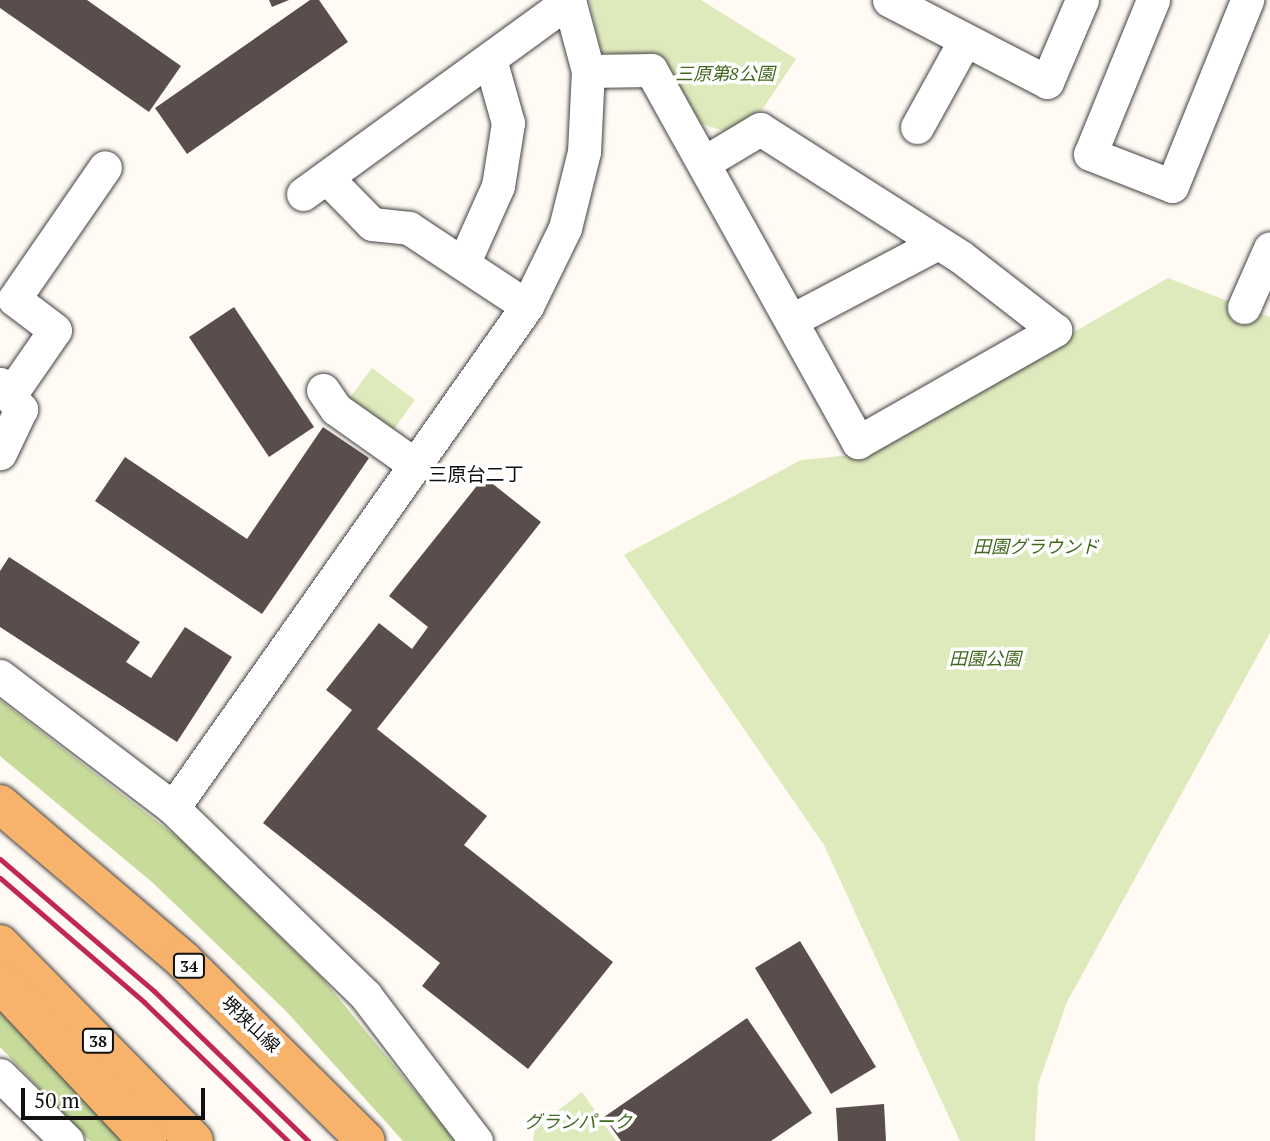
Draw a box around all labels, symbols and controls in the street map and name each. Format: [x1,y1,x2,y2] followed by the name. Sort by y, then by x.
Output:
[675,62,775,84] park label: 三原第8公園
[429,463,523,485] district label: 三原台二丁
[973,535,1099,557] park label: 田園グラウンド
[949,647,1021,669] park label: 田園公園
[172,954,206,978] road number: 34
[217,992,285,1056] street label: 堺狭山線
[80,1028,116,1054] road number: 38
[24,1074,208,1118] scale bar
[34,1086,80,1114] text: 50 m
[524,1110,632,1132] park label: グランパーク

